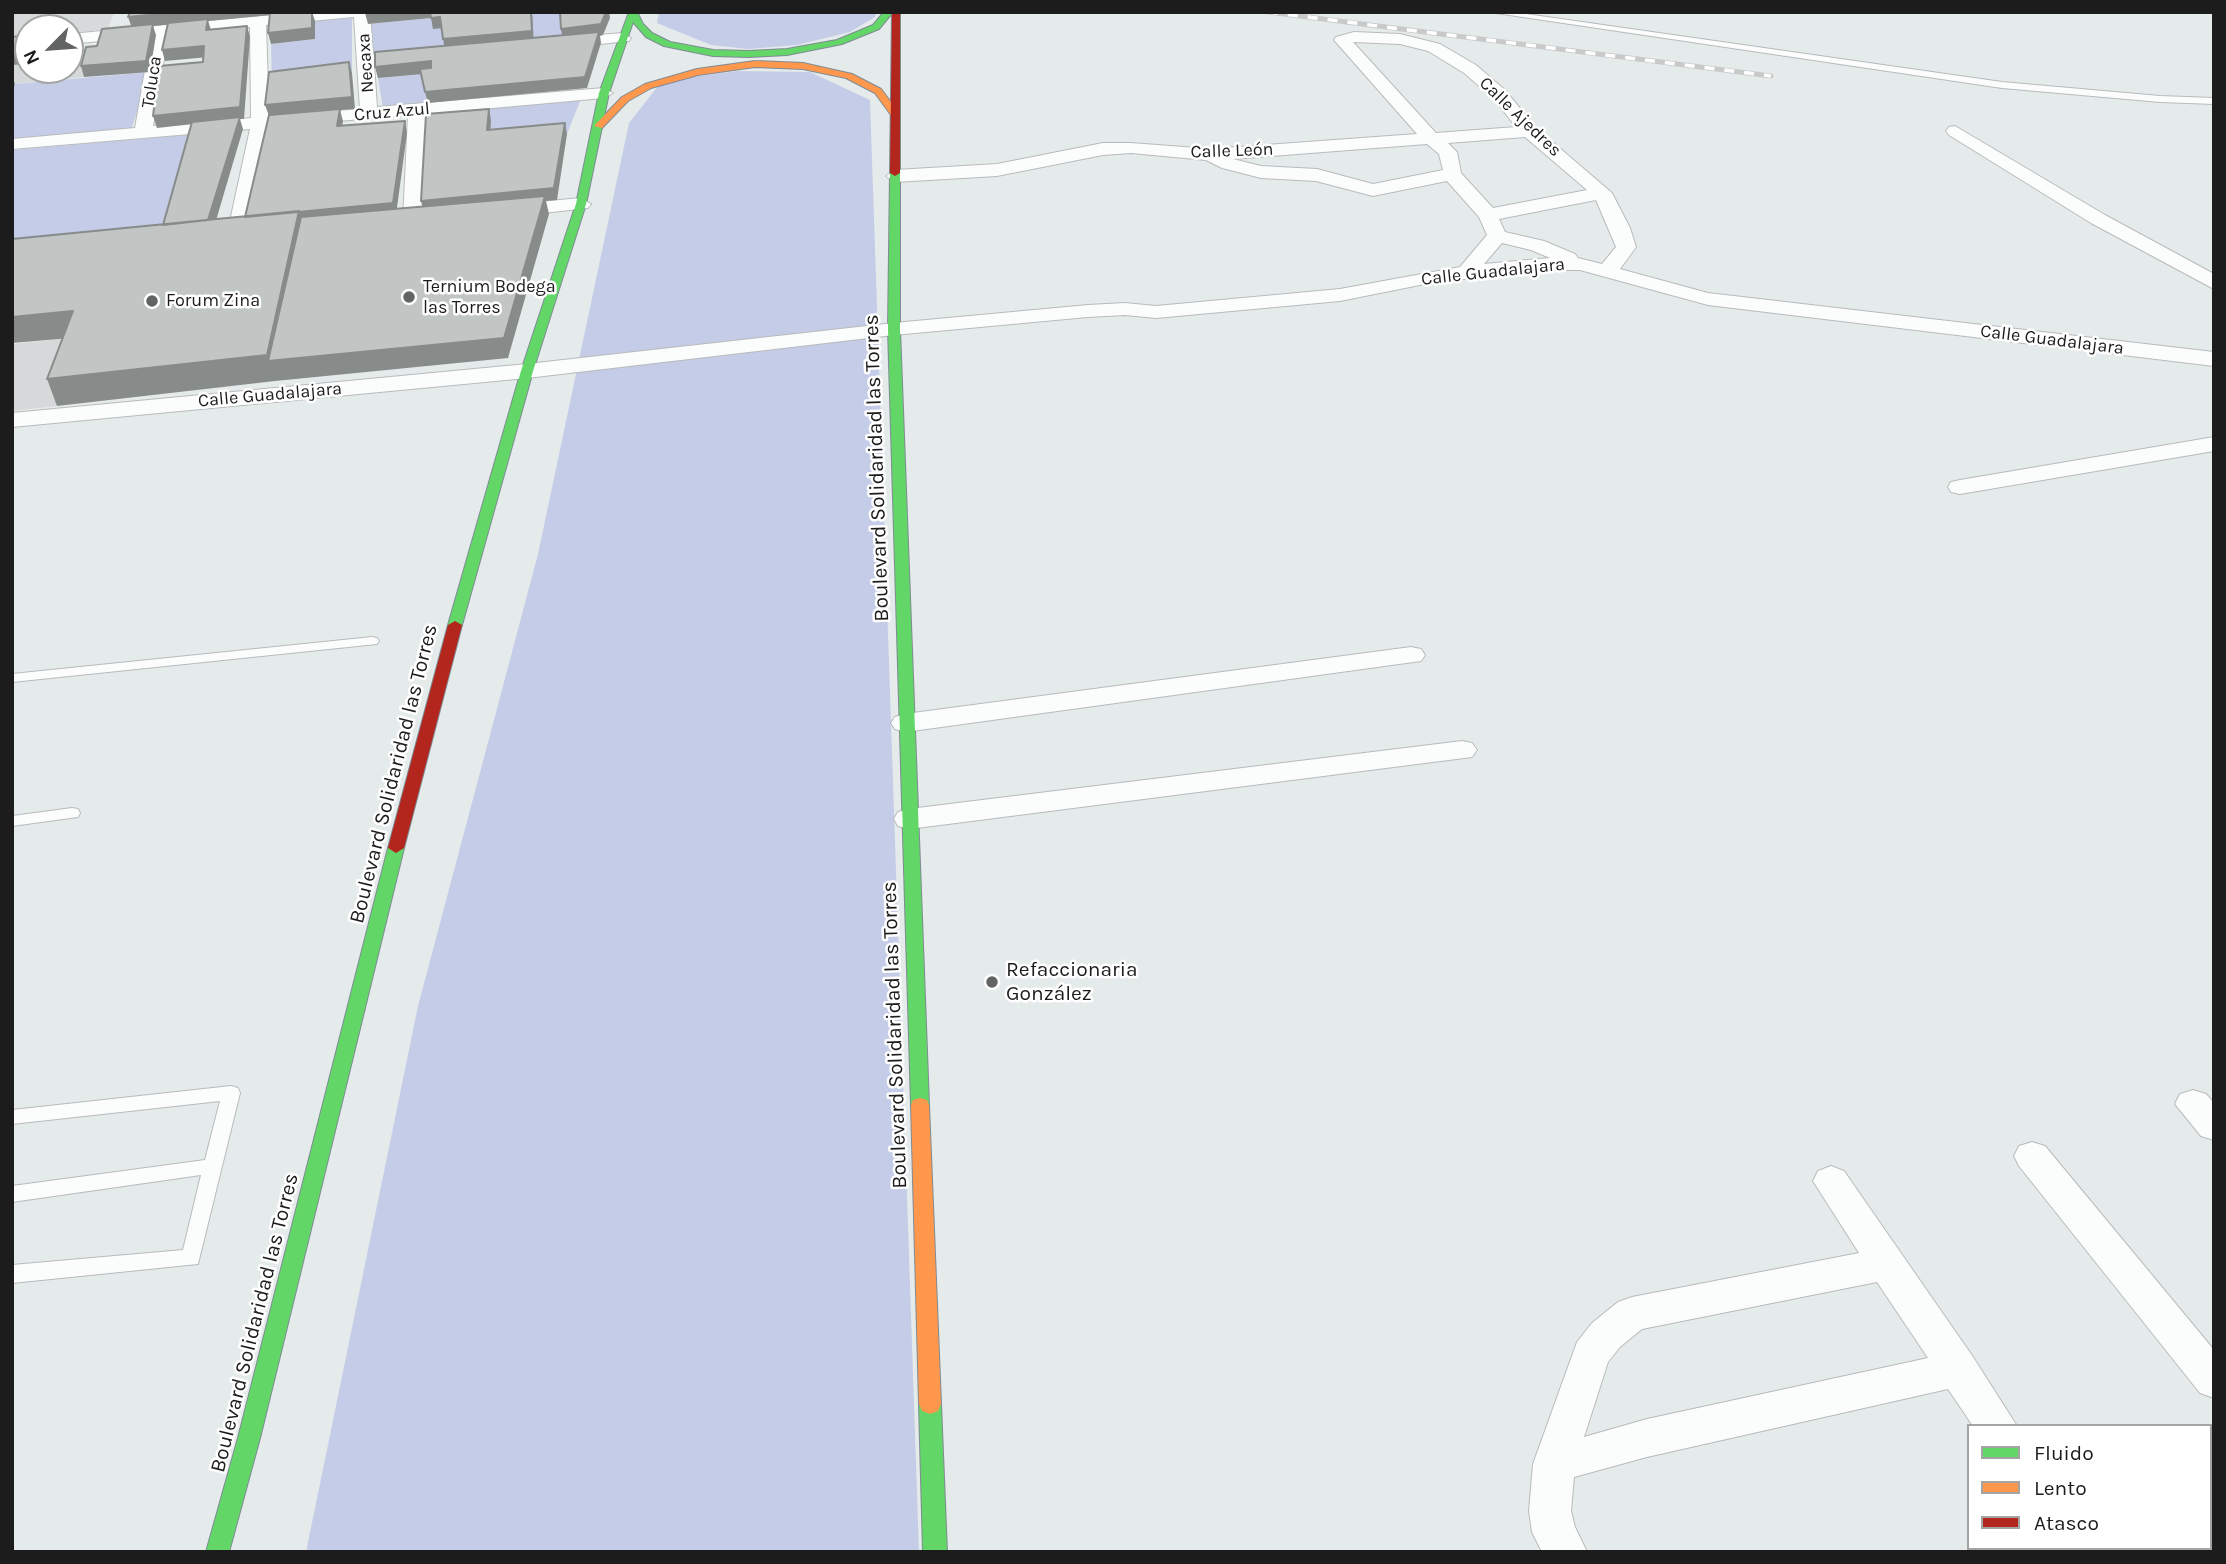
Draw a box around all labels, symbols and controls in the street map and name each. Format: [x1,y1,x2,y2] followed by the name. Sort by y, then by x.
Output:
[14,14,84,84] north arrow
[353,32,379,94] street label: Necaxa
[19,46,45,68] text: N
[137,54,167,110] street label: Toluca
[1475,73,1565,161] street label: Calle Ajedres
[353,98,431,126] street label: Cruz Azul
[1190,139,1274,163] street label: Calle León
[1420,254,1566,290] street label: Calle Guadalajara
[423,276,556,318] place label: Ternium Bodega las Torres
[401,289,417,305] marker: Ternium Bodega las Torres
[166,290,260,312] place label: Forum Zina
[144,293,160,309] marker: Forum Zina
[859,314,895,622] street label: Boulevard Solidaridad las Torres
[1979,320,2125,360] street label: Calle Guadalajara
[197,378,343,412] street label: Calle Guadalajara
[345,622,443,926] street label: Boulevard Solidaridad las Torres
[877,881,913,1189] street label: Boulevard Solidaridad las Torres
[1006,957,1137,1007] place label: Refaccionaria González
[984,974,1000,990] marker: Refaccionaria González
[206,1171,304,1475] street label: Boulevard Solidaridad las Torres
[1967,1424,2212,1550] legend
[2034,1441,2094,1465] text: Fluido
[2034,1476,2087,1500] text: Lento
[2034,1511,2099,1535] text: Atasco

